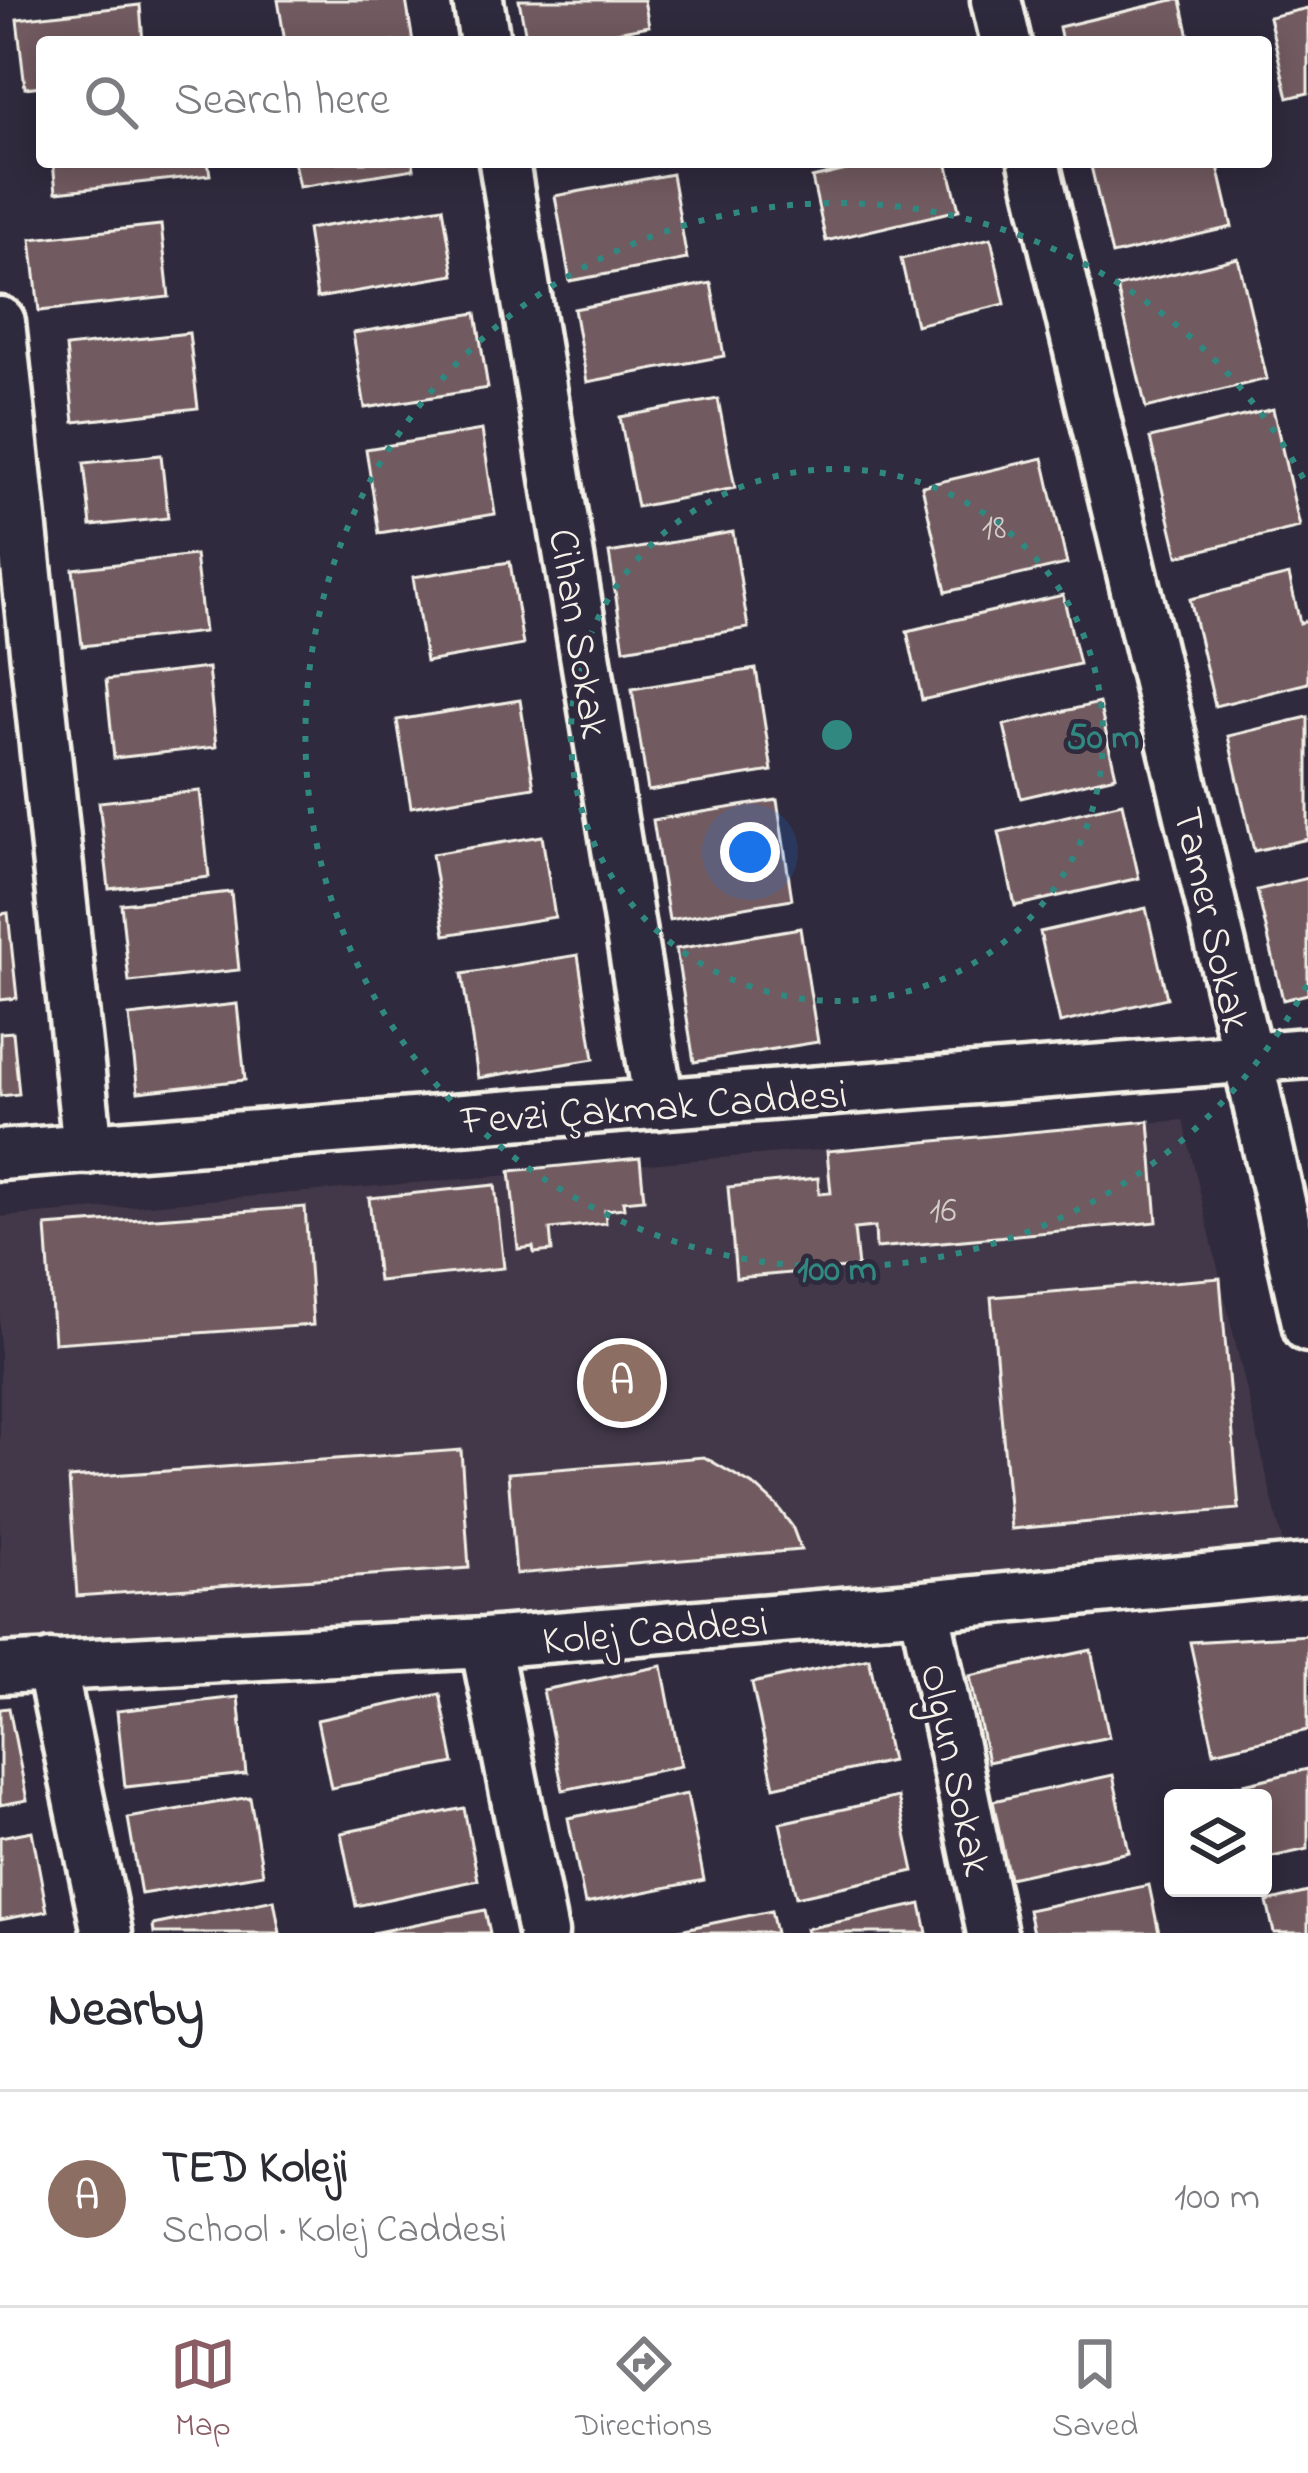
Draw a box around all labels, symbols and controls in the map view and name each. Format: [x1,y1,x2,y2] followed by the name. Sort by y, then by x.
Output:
[36,36,1272,168] search box
[78,69,144,135] icon: search
[174,69,390,135] text: Search here
[982,503,1006,556] house number: 18
[530,524,623,743] street label: Cihan Sokak
[1066,713,1140,766] text: 50 m
[816,714,858,756] centre of rings
[1154,802,1265,1039] street label: Tamer Sokak
[720,822,780,882] your location
[458,1066,849,1153] street label: Fevzi Çakmak Caddesi
[929,1186,957,1239] house number: 16
[797,1245,877,1298] text: 100 m
[583,1338,661,1428] pin: A
[540,1593,771,1674] street label: Kolej Caddesi
[901,1658,1006,1882] street label: Olgun Sokak
[1164,1789,1272,1897] map controls
[1164,1789,1272,1897] button: layers
[48,1974,204,2049] text: Nearby
[162,2137,348,2203] text: TED Koleji
[75,2170,99,2227] text: A
[1174,2170,1260,2227] text: 100 m
[162,2203,507,2260] text: School · Kolej Caddesi
[170,2331,236,2451] tab: Map
[575,2331,713,2451] tab: Directions
[1052,2331,1138,2451] tab: Saved

